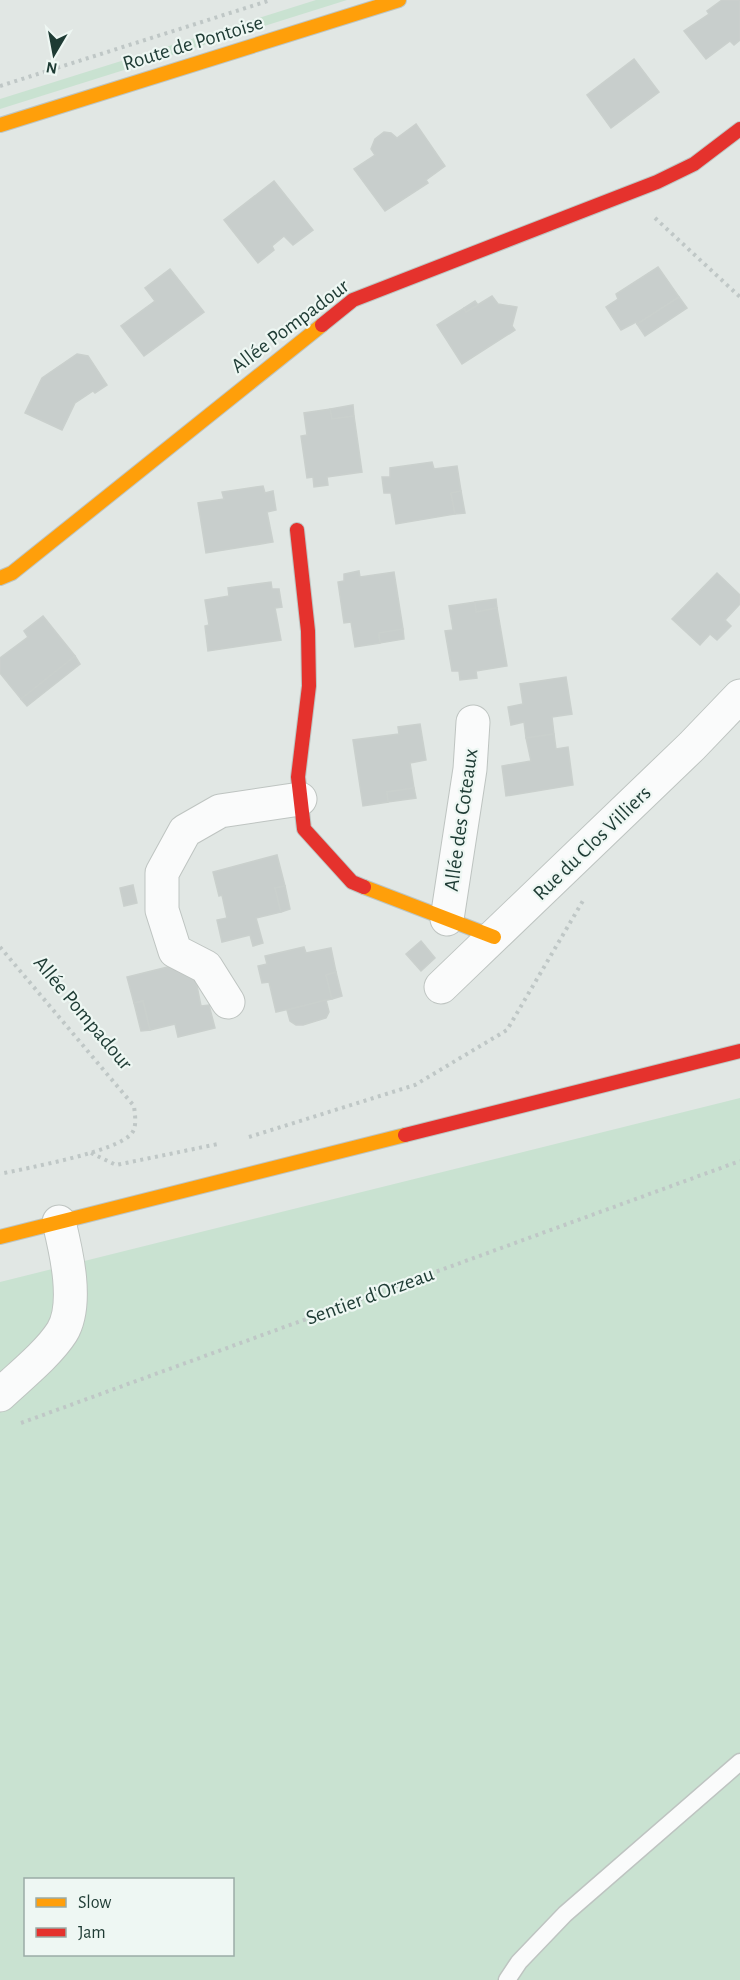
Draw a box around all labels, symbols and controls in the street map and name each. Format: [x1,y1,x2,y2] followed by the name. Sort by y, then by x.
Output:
[120,12,266,74] street label: Route de Pontoise
[24,24,84,84] north arrow
[45,59,58,77] text: N
[227,275,353,377] street label: Allée Pompadour
[441,747,481,893] street label: Allée des Coteaux
[529,782,655,904] street label: Rue du Clos Villiers
[30,952,137,1074] street label: Allée Pompadour
[303,1263,437,1329] street label: Sentier d'Orzeau
[24,1878,234,1956] legend
[78,1894,111,1912] text: Slow
[78,1924,106,1942] text: Jam

